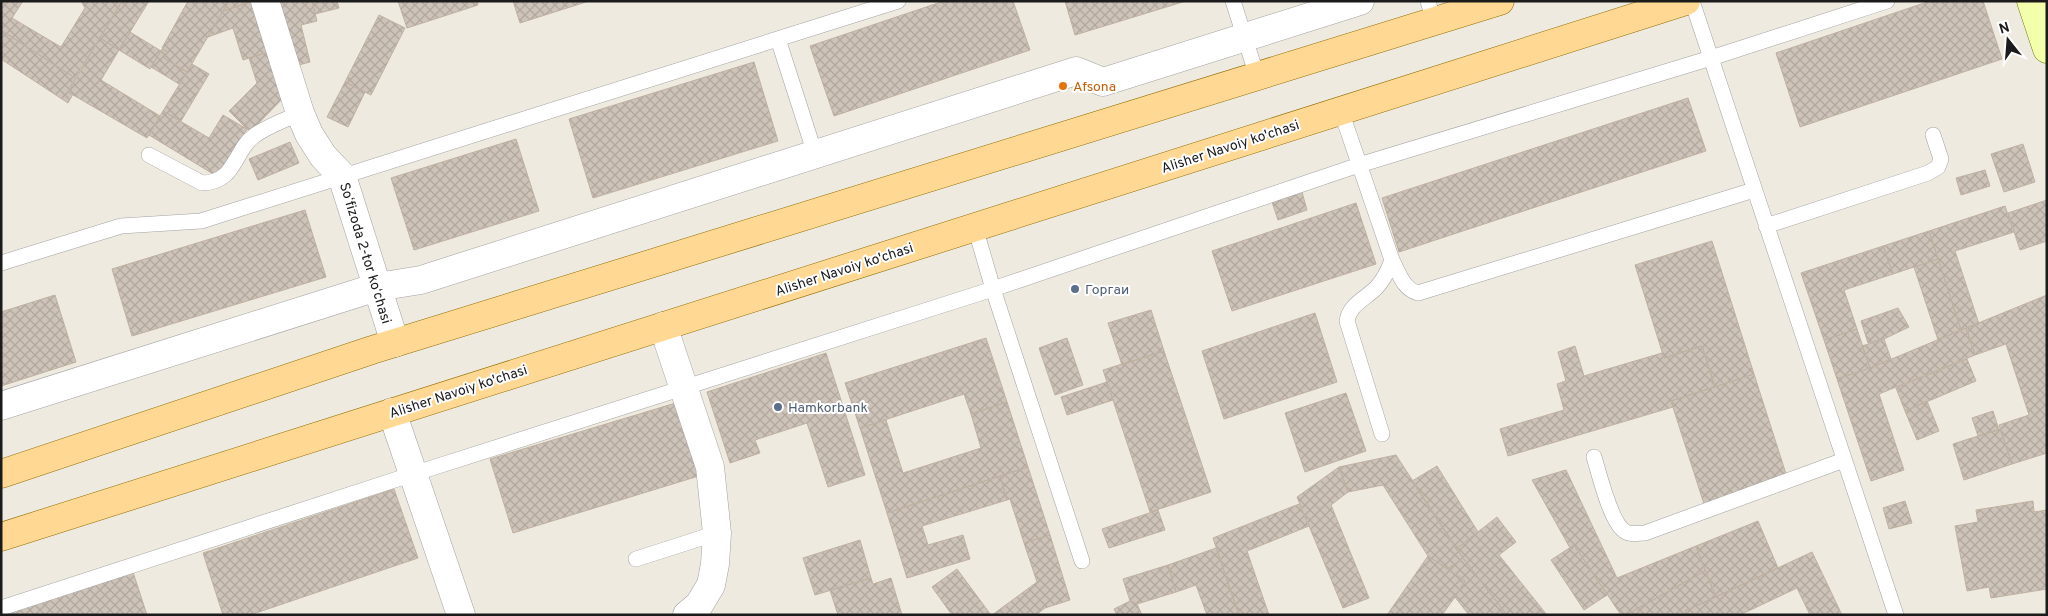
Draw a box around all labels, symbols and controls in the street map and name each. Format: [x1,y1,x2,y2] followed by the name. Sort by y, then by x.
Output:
[1983,15,2033,65] north arrow
[1997,19,2012,39] text: N
[1073,79,1116,96] place label: Afsona
[1057,80,1069,92] marker: Afsona
[1159,117,1302,178] street label: Alisher Navoiy ko'chasi
[335,181,394,326] street label: Soʻfizoda 2-tor koʻchasi
[773,240,916,301] street label: Alisher Navoiy ko'chasi
[1085,282,1129,299] place label: Горгаи
[1069,283,1081,295] marker: Горгаи
[387,362,530,423] street label: Alisher Navoiy ko'chasi
[788,400,868,417] place label: Hamkorbank
[772,401,784,413] marker: Hamkorbank

